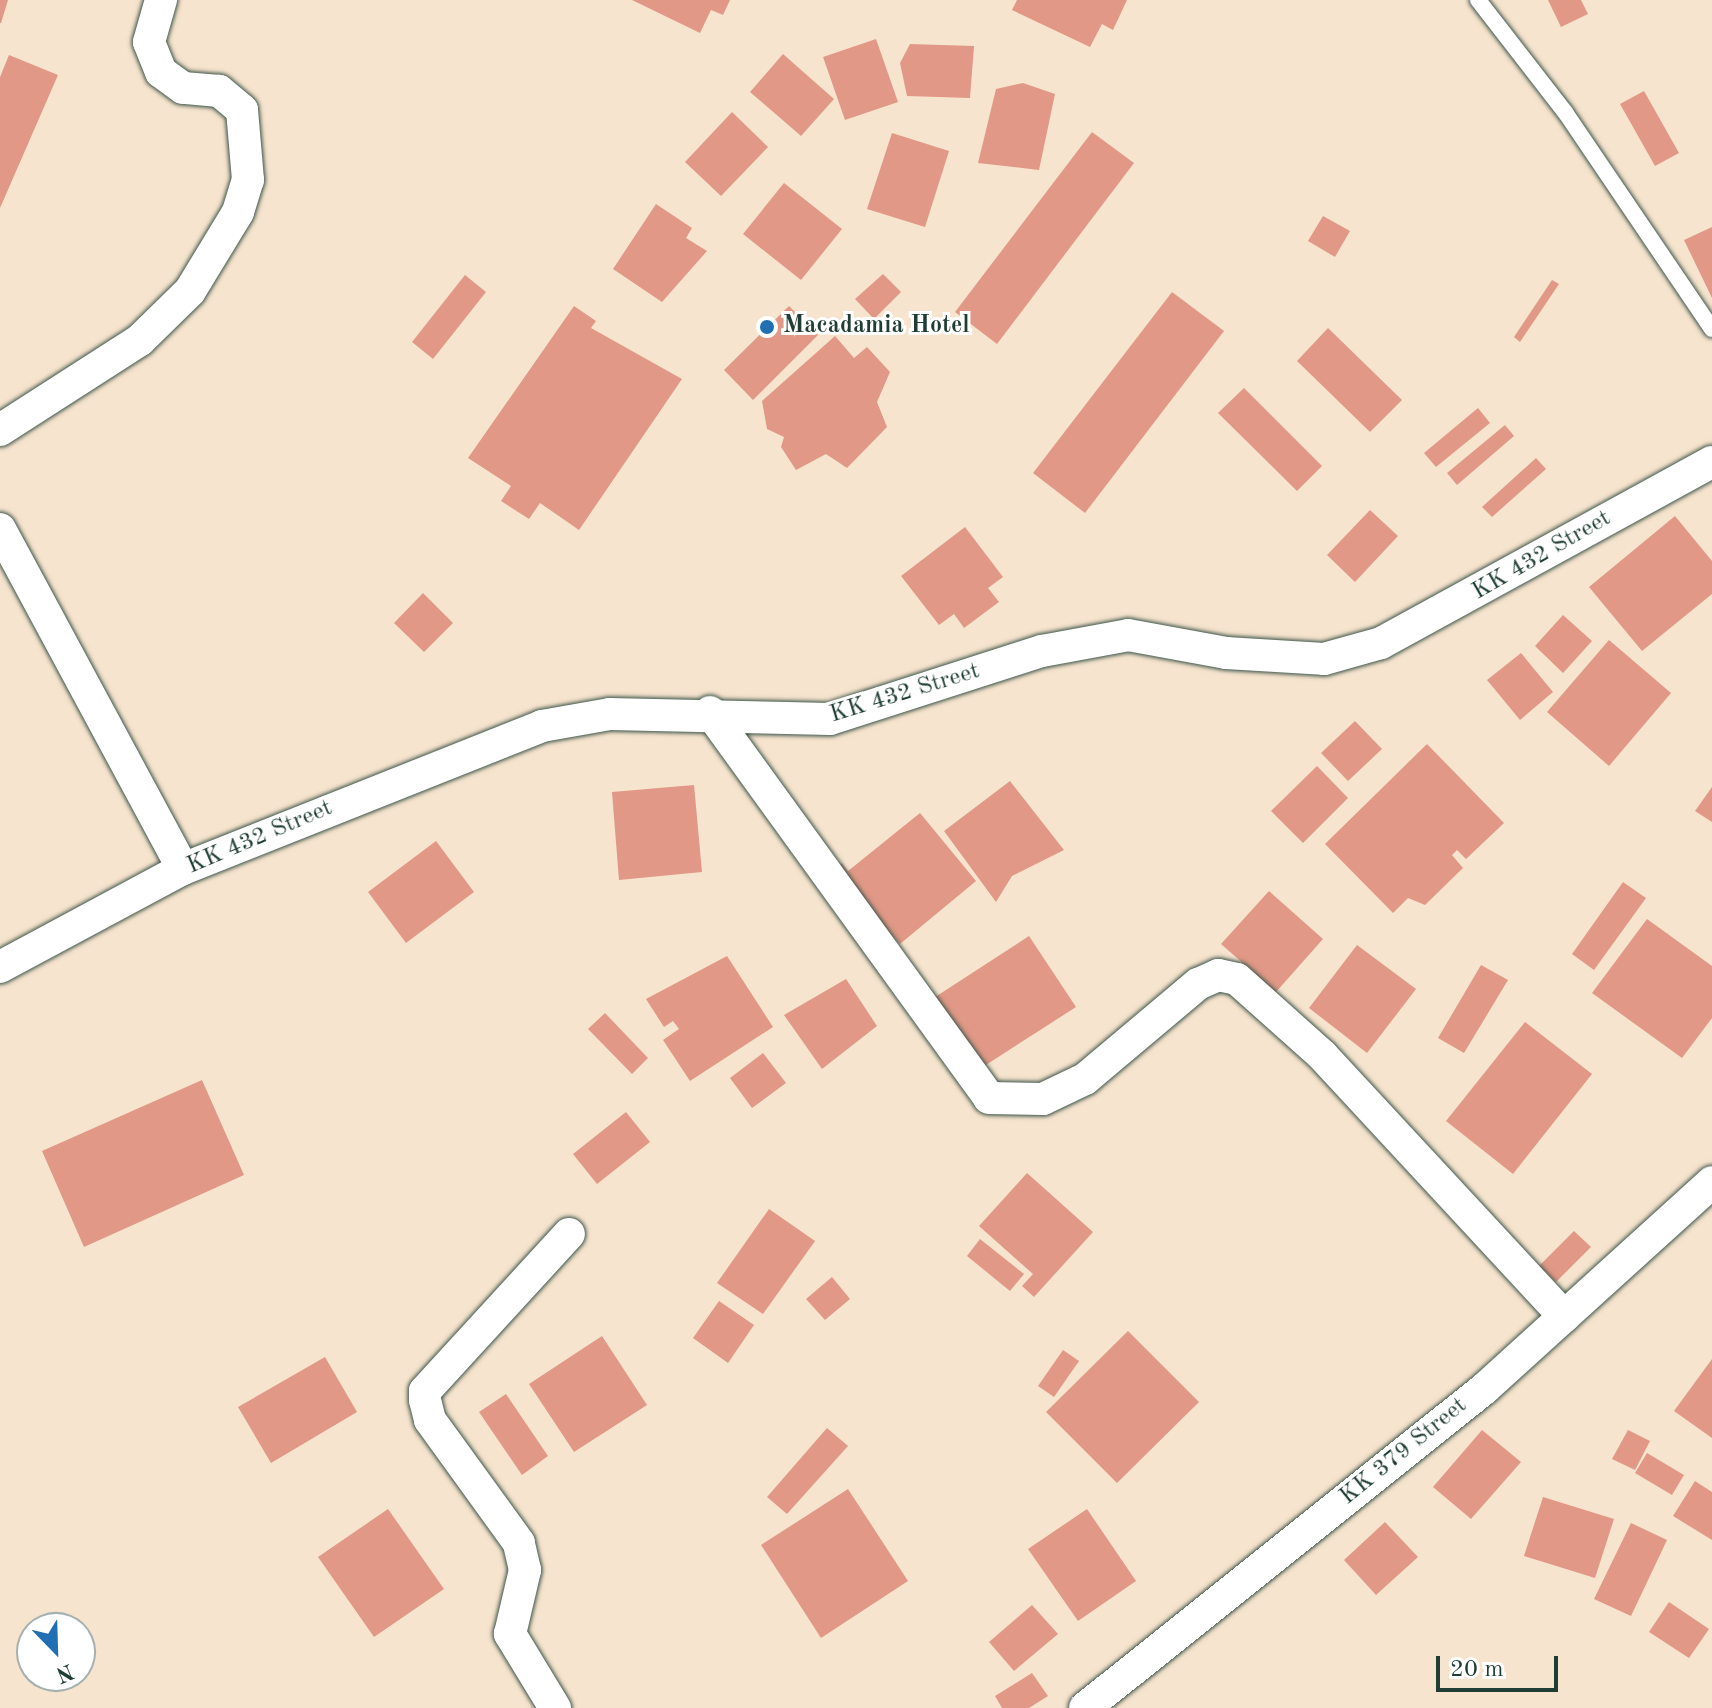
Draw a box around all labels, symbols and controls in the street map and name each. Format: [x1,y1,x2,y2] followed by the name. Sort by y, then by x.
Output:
[783,313,970,341] place label: Macadamia Hotel
[758,318,776,336] marker: Macadamia Hotel
[1468,505,1616,607] street label: KK 432 Street
[827,658,983,730] street label: KK 432 Street
[183,794,337,882] street label: KK 432 Street
[1335,1392,1473,1512] street label: KK 379 Street
[16,1612,96,1692] north arrow
[1440,1640,1562,1690] scale bar
[1450,1658,1504,1682] text: 20 m
[53,1659,77,1686] text: N

